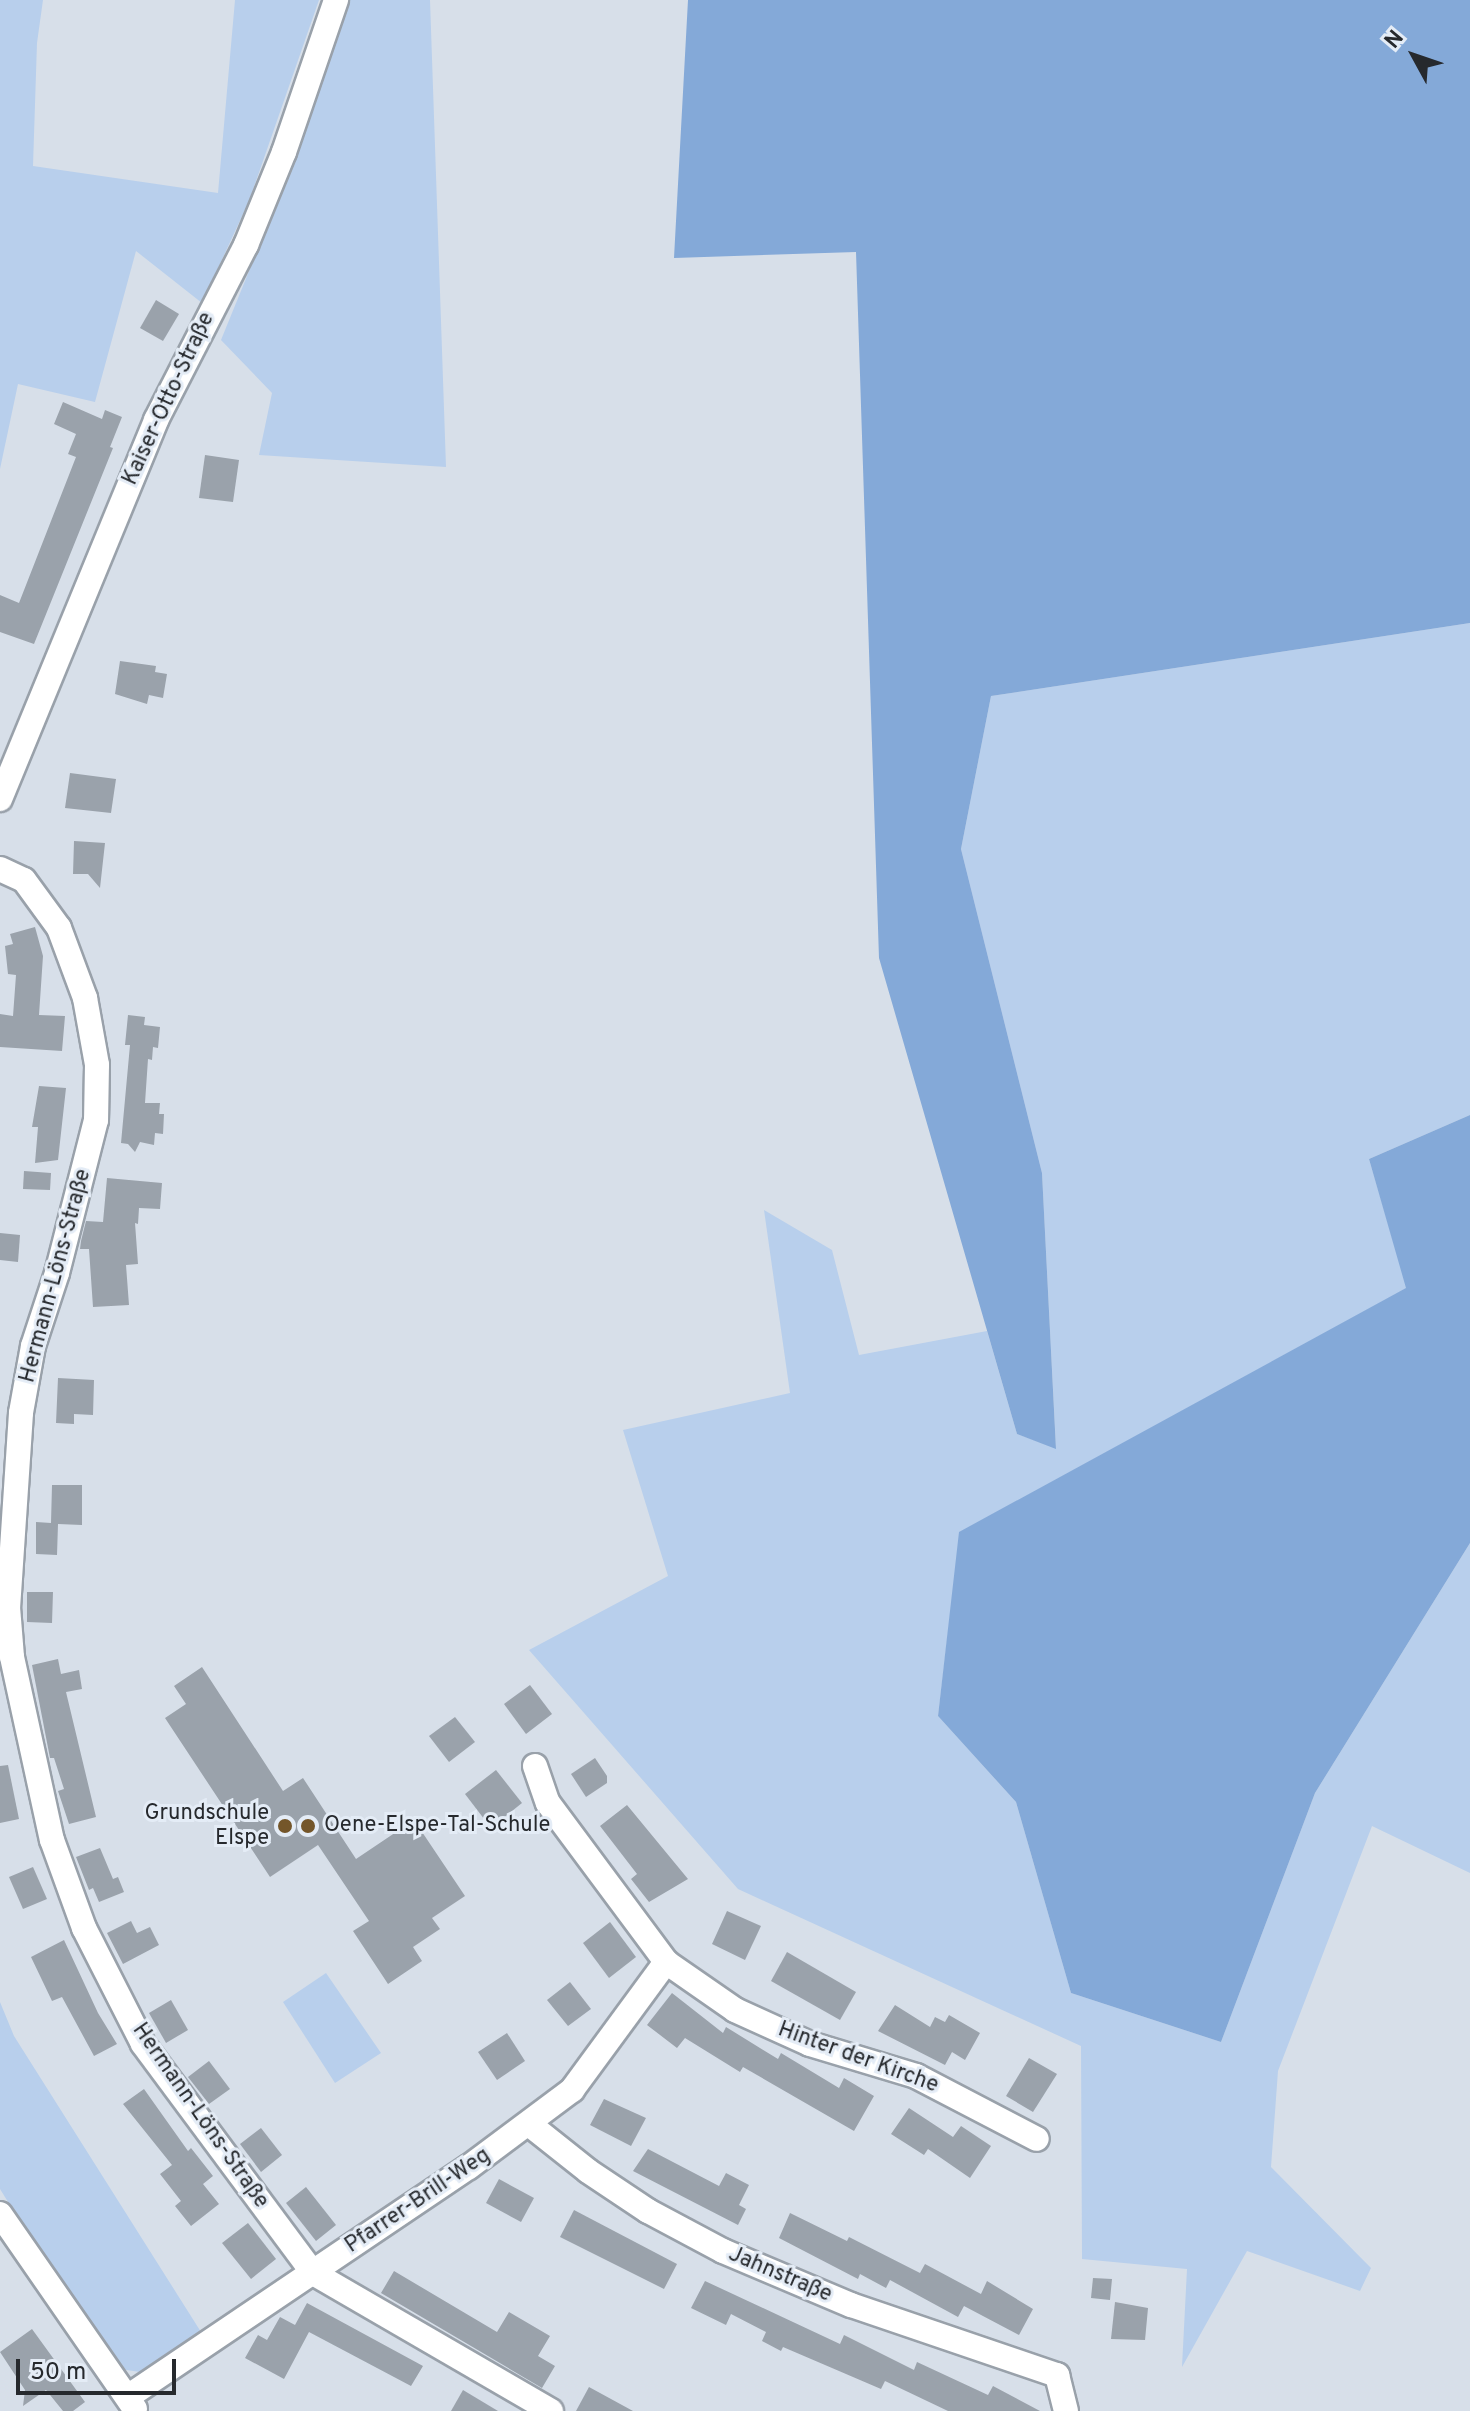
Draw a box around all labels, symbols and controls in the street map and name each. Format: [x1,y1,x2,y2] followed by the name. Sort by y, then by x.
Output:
[1374,16,1454,96] north arrow
[1380,26,1411,55] text: N
[117,308,221,490] street label: Kaiser-Otto-Straße
[15,1166,97,1386] street label: Hermann-Löns-Straße
[144,1800,269,1852] place label: Grundschule Elspe
[324,1813,550,1839] place label: Oene-Elspe-Tal-Schule
[276,1817,294,1835] marker: Grundschule Elspe
[299,1817,317,1835] marker: Oene-Elspe-Tal-Schule
[774,2017,942,2099] street label: Hinter der Kirche
[126,2018,274,2214] street label: Hermann-Löns-Straße
[340,2143,496,2259] street label: Pfarrer-Brill-Weg
[724,2241,836,2309] street label: Jahnstraße
[20,2343,180,2393] scale bar
[30,2358,86,2388] text: 50 m

